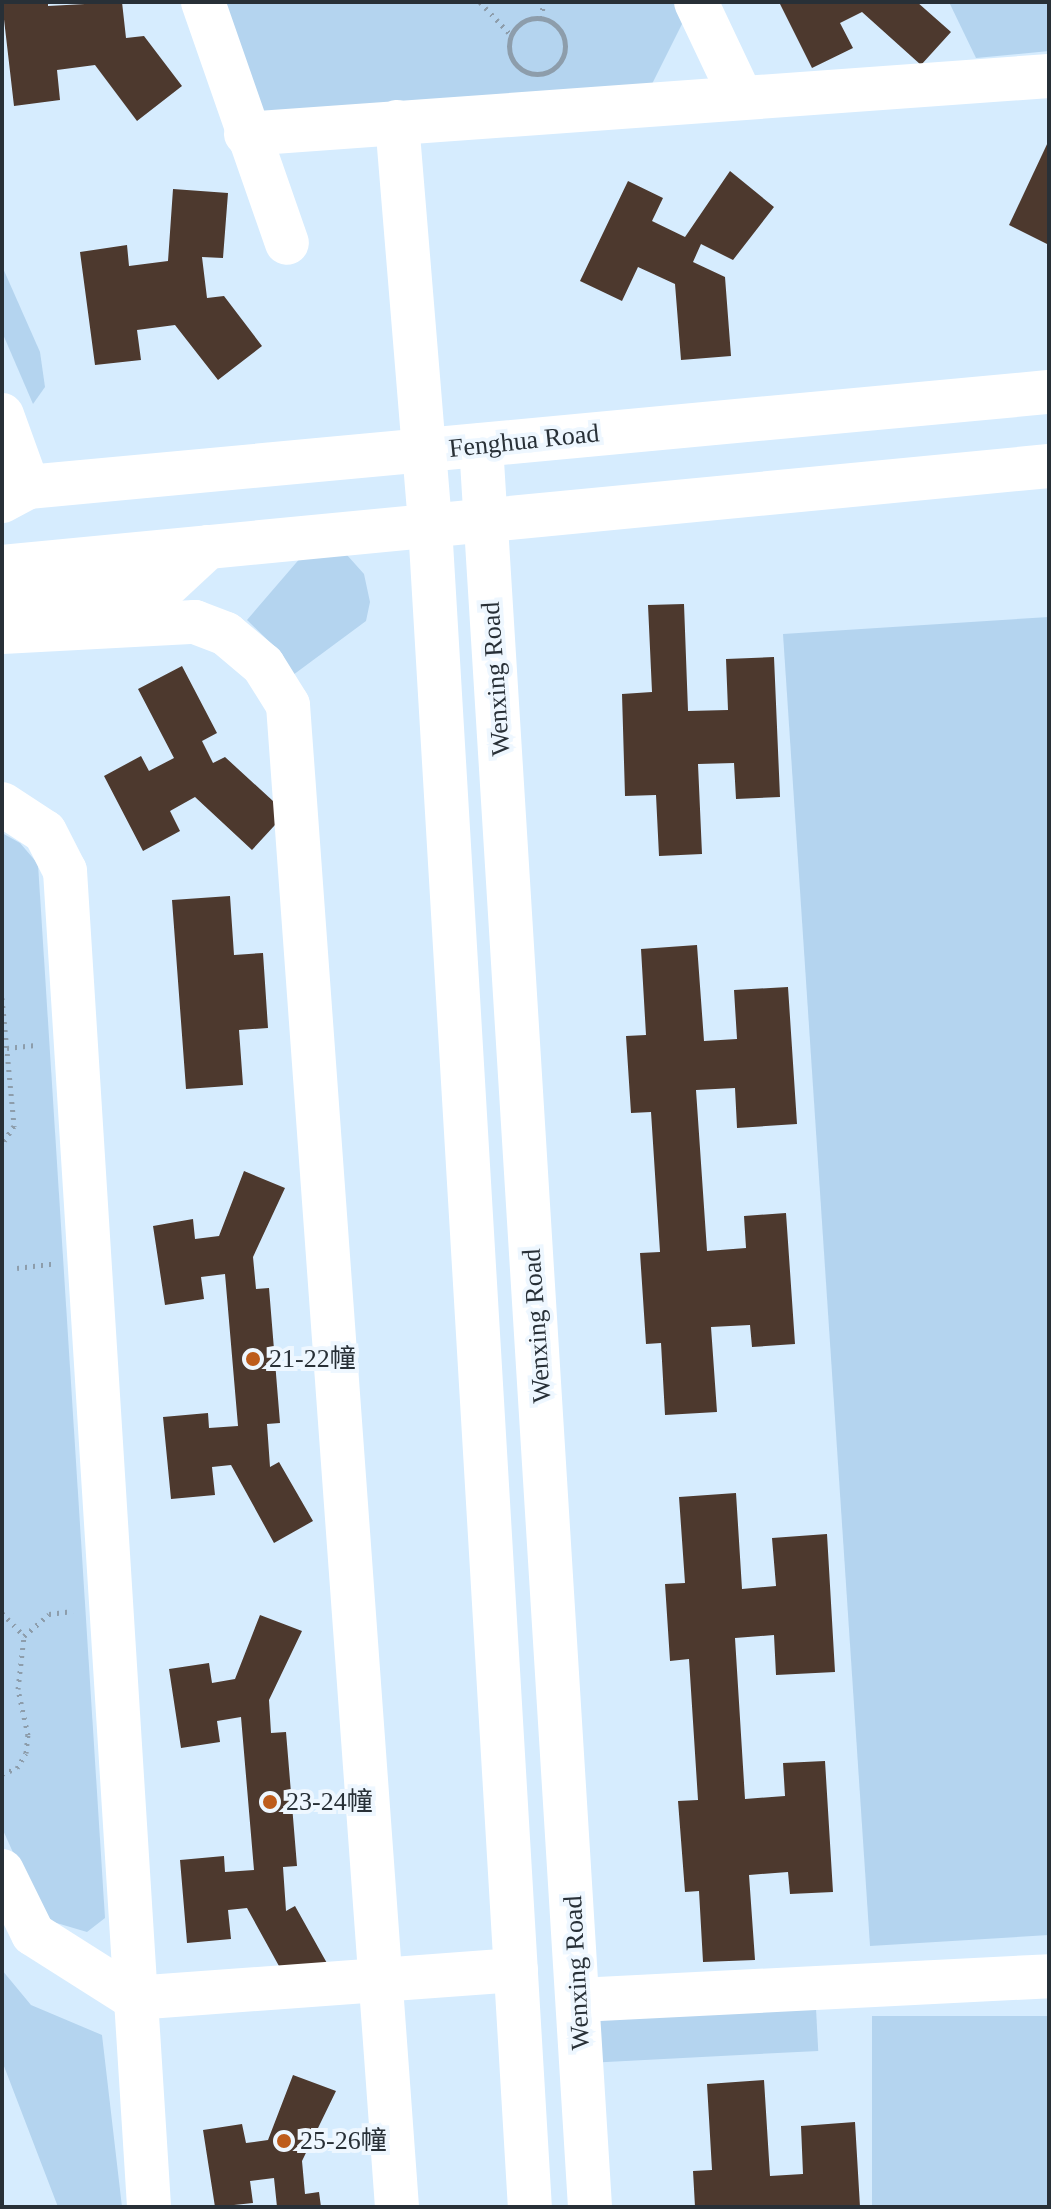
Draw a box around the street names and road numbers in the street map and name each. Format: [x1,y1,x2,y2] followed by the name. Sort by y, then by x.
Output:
[447,418,601,464] street label: Fenghua Road
[475,601,517,757] street label: Wenxing Road
[516,1248,558,1404] street label: Wenxing Road
[557,1895,597,2051] street label: Wenxing Road

